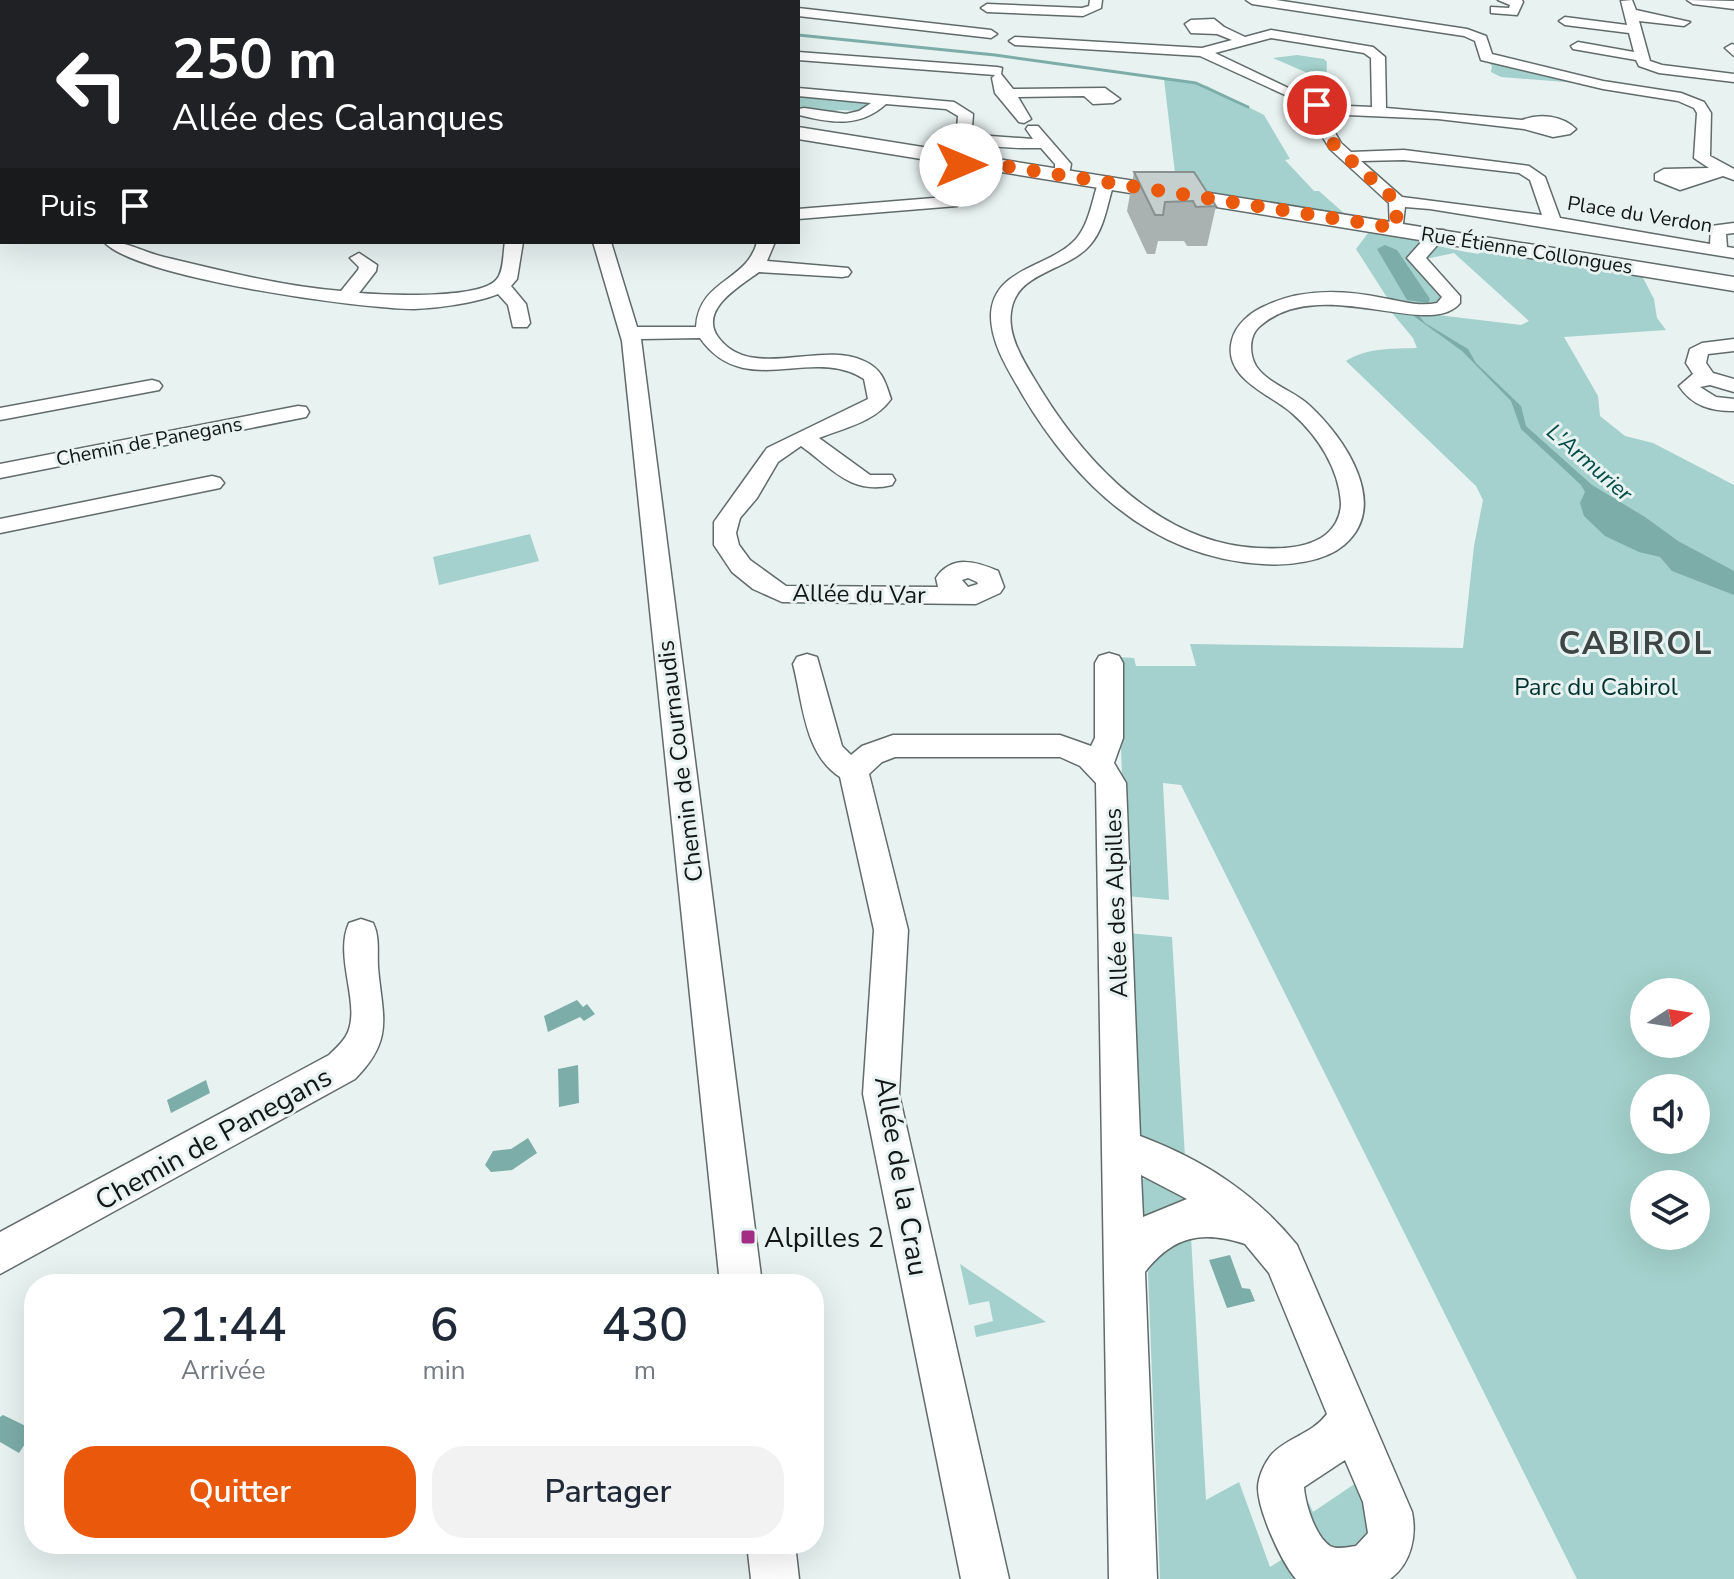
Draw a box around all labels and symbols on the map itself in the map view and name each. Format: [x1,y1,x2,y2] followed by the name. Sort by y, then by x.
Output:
[1283,71,1351,139] pin
[919,123,1003,207] position arrow
[1565,190,1714,239] street label: Place du Verdon
[1419,220,1635,281] street label: Rue Étienne Collongues
[54,410,245,473] street label: Chemin de Panegans
[1540,417,1639,509] water label: L'Armurier
[792,577,926,611] street label: Allée du Var
[1559,622,1713,665] district label: CABIROL
[649,638,711,884] street label: Chemin de Cournaudis
[1514,671,1678,703] park label: Parc du Cabirol
[1097,807,1135,999] street label: Allée des Alpilles
[1630,978,1710,1058] north arrow
[88,1058,339,1220] street label: Chemin de Panegans
[865,1073,937,1279] street label: Allée de la Crau
[764,1219,884,1257] place label: Alpilles 2
[739,1228,757,1246] marker: Alpilles 2

